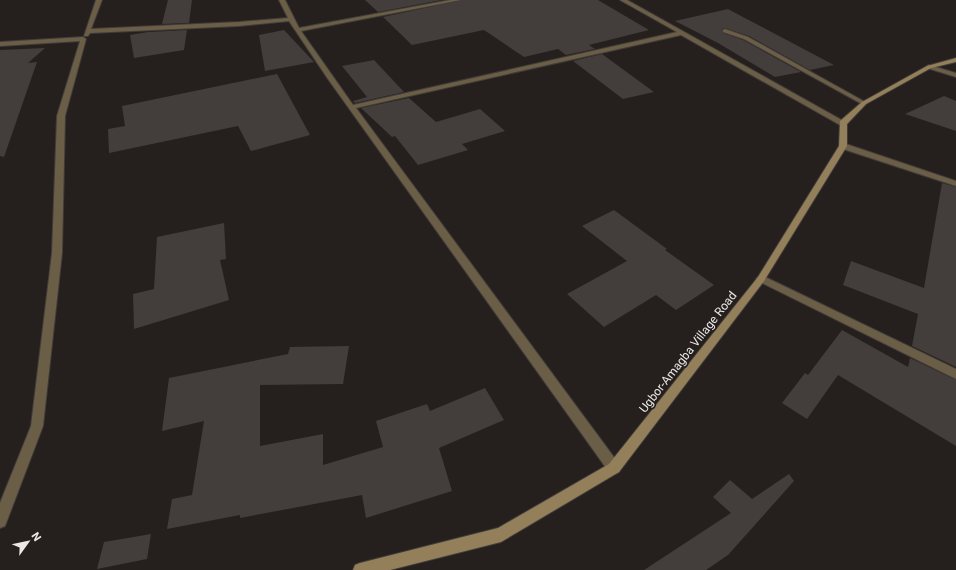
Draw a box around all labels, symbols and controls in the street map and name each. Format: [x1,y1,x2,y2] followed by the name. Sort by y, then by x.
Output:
[636,289,740,415] street label: Ugbor-Amagba Village Road
[8,522,48,562] north arrow
[28,530,44,544] text: N

